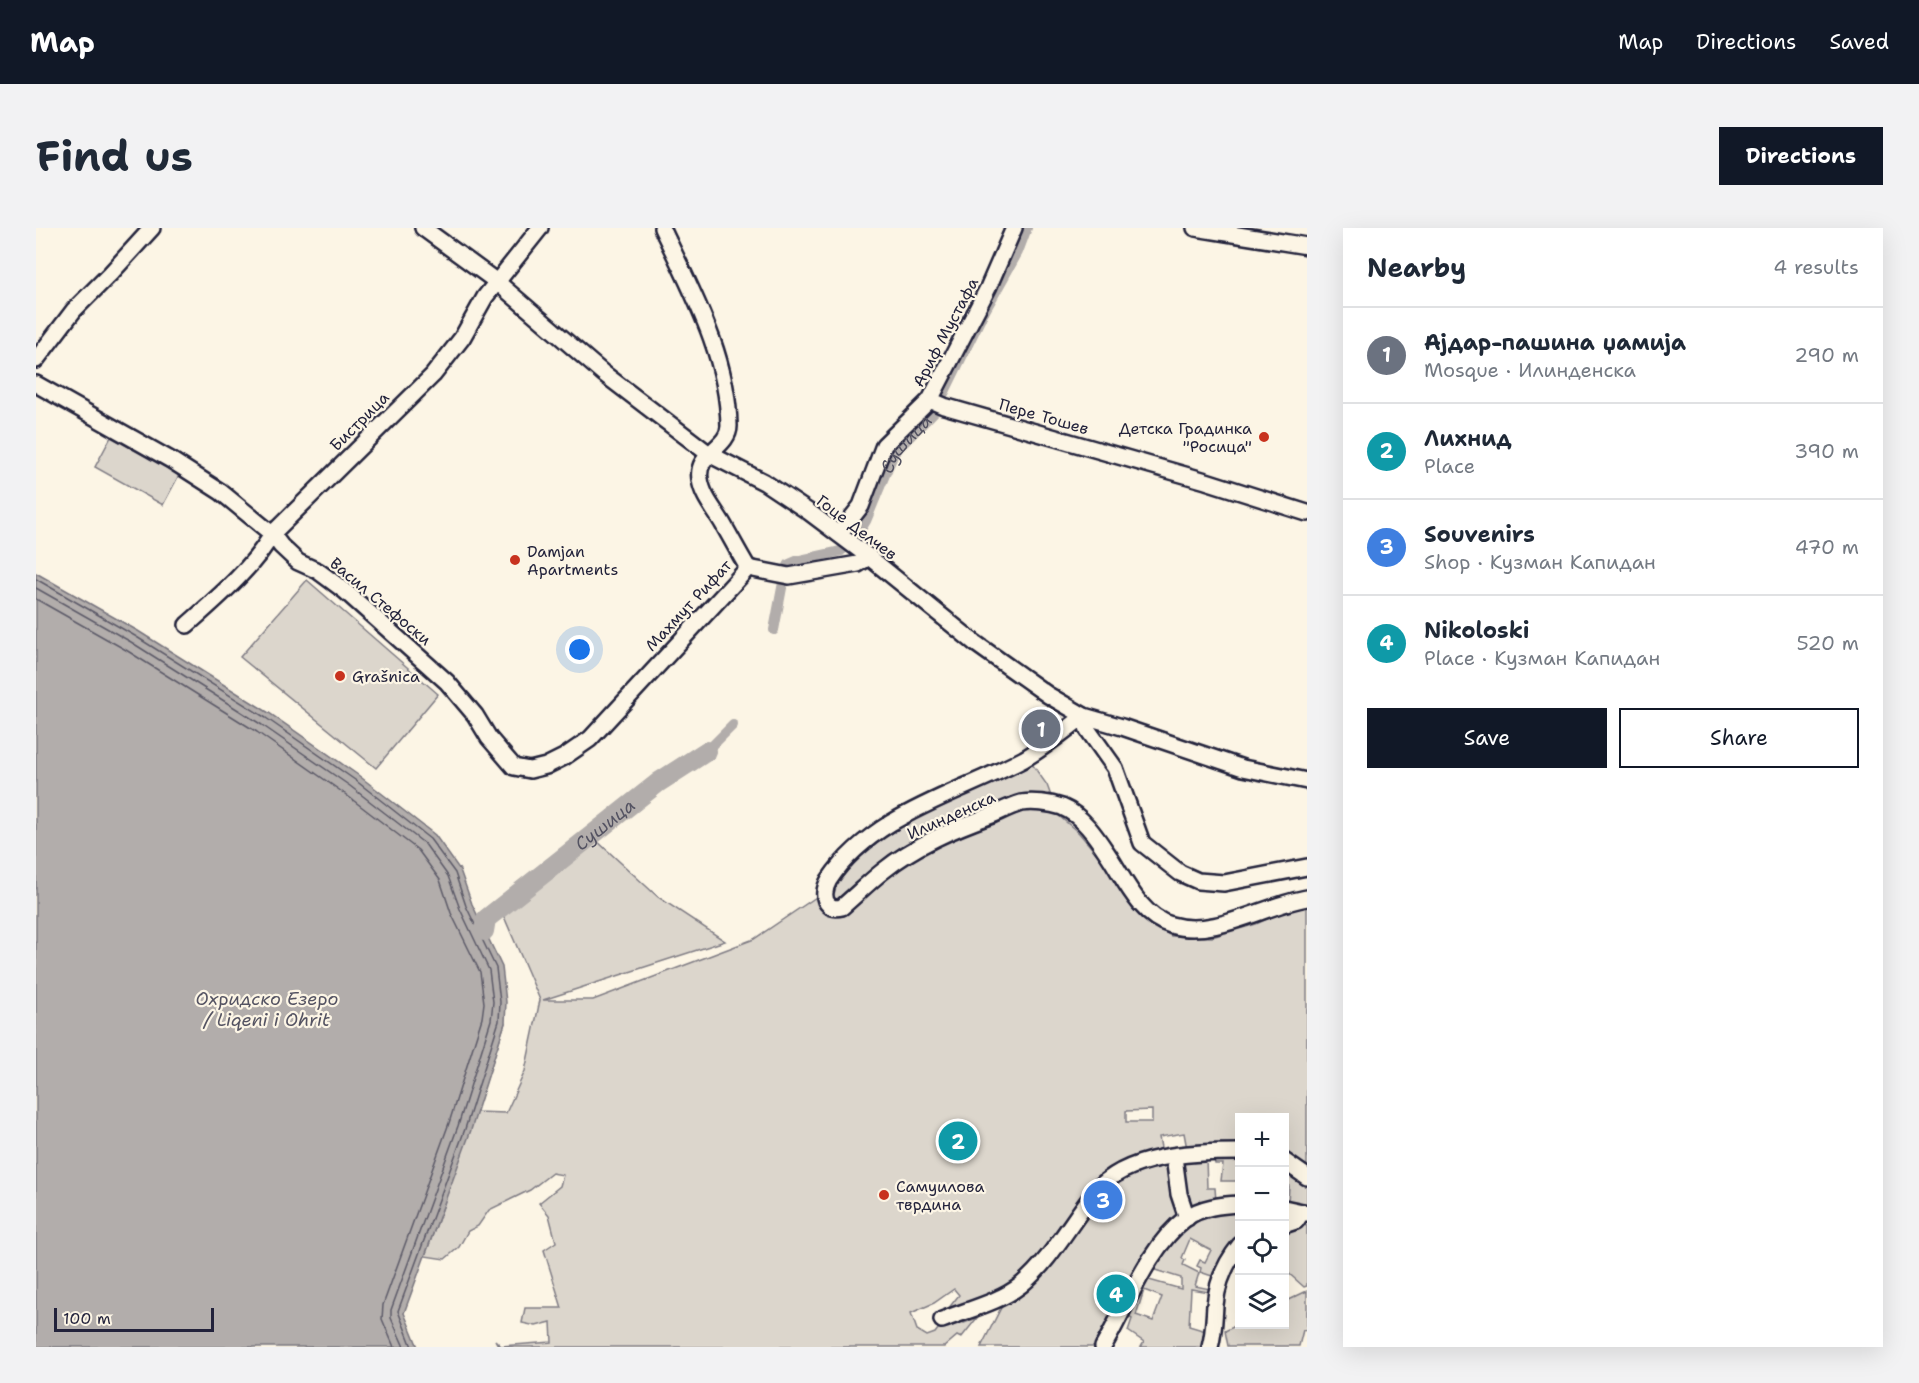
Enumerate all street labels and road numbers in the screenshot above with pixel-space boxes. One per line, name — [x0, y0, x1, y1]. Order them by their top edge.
street label: Ариф Мустафа — [908, 274, 983, 391]
street label: Бистрица — [325, 387, 394, 455]
street label: Пере Тошев — [997, 394, 1091, 439]
street label: Гоце Делчев — [812, 490, 901, 565]
street label: Васил Стефоски — [326, 553, 436, 650]
street label: Махмут Рифат — [640, 554, 737, 656]
street label: Илинденска — [904, 787, 999, 844]

